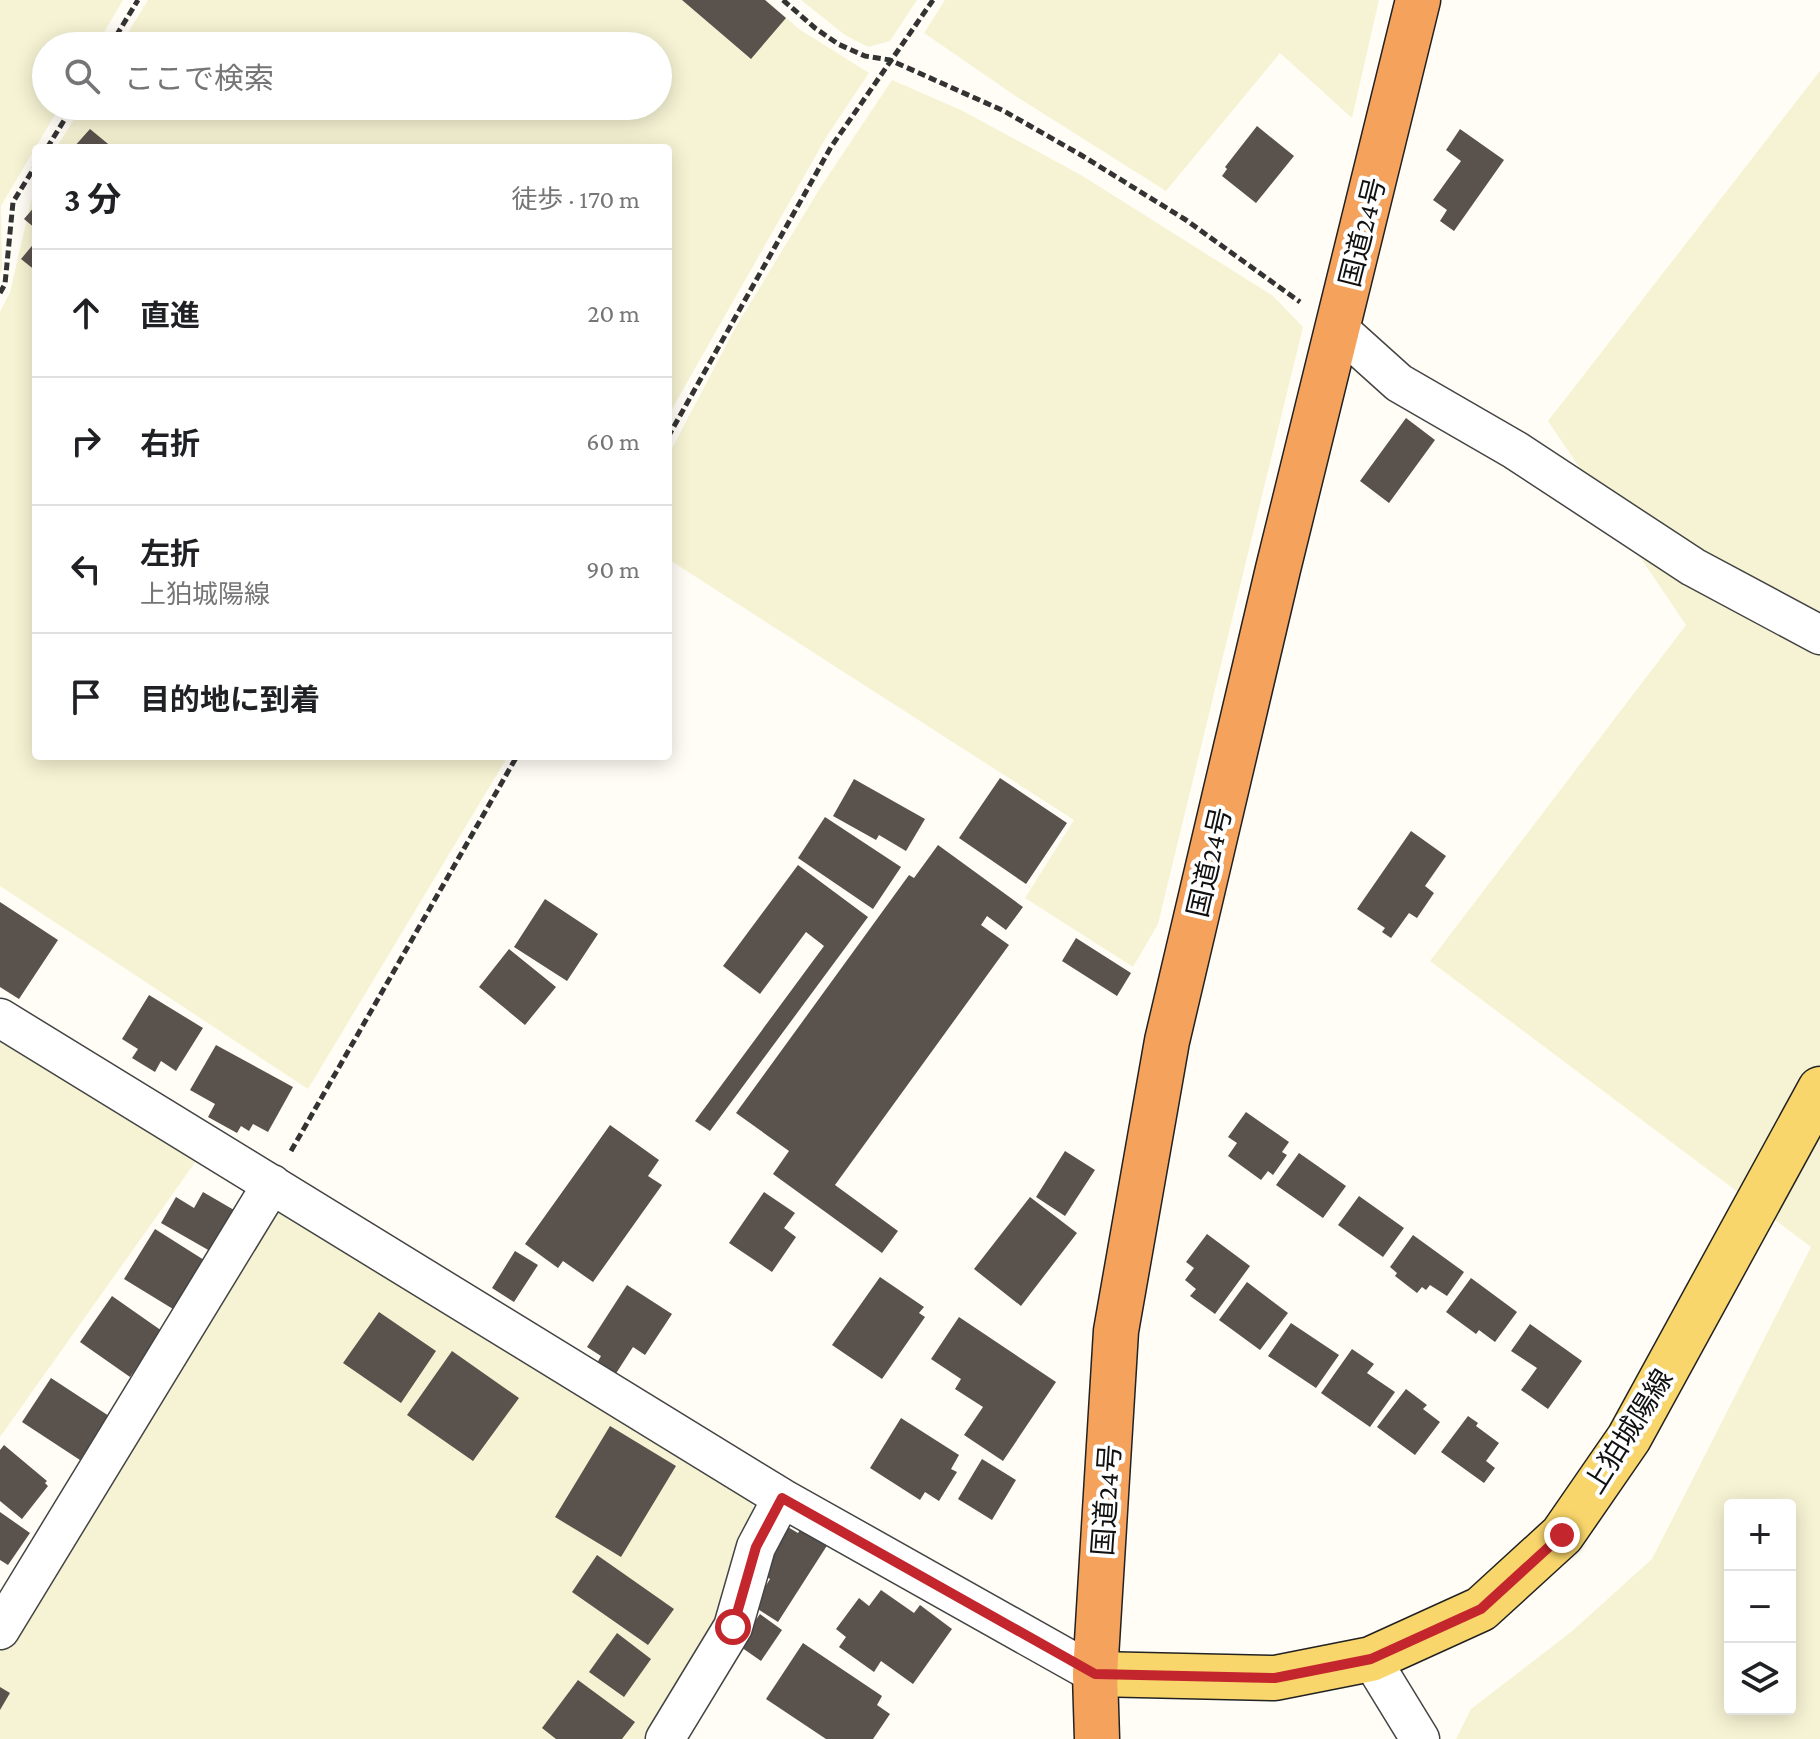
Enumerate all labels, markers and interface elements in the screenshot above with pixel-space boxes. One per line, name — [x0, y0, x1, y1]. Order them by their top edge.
search box — [32, 32, 672, 120]
icon: search — [60, 54, 104, 98]
text: ここで検索 — [124, 62, 274, 95]
street label: 国道24号 — [1334, 174, 1391, 290]
text: 3 分 — [64, 181, 121, 218]
text: 徒歩 · 170 m — [511, 185, 640, 214]
icon: ahead — [64, 291, 108, 335]
text: 直進 — [140, 299, 200, 332]
text: 20 m — [587, 299, 640, 328]
icon: right — [64, 419, 108, 463]
text: 右折 — [140, 427, 200, 460]
text: 60 m — [586, 427, 640, 456]
text: 左折 — [140, 537, 200, 570]
icon: left — [64, 547, 108, 591]
text: 90 m — [586, 555, 640, 584]
text: 上狛城陽線 — [140, 580, 270, 609]
icon: arrive — [64, 675, 108, 719]
text: 目的地に到着 — [140, 683, 320, 716]
street label: 国道24号 — [1182, 804, 1237, 920]
street label: 上狛城陽線 — [1578, 1364, 1679, 1499]
street label: 国道24号 — [1087, 1443, 1126, 1557]
map controls — [1724, 1499, 1796, 1715]
button: + — [1724, 1499, 1796, 1571]
route end — [1544, 1517, 1580, 1553]
button: − — [1724, 1571, 1796, 1643]
route start — [715, 1609, 751, 1645]
button: layers — [1724, 1643, 1796, 1715]

